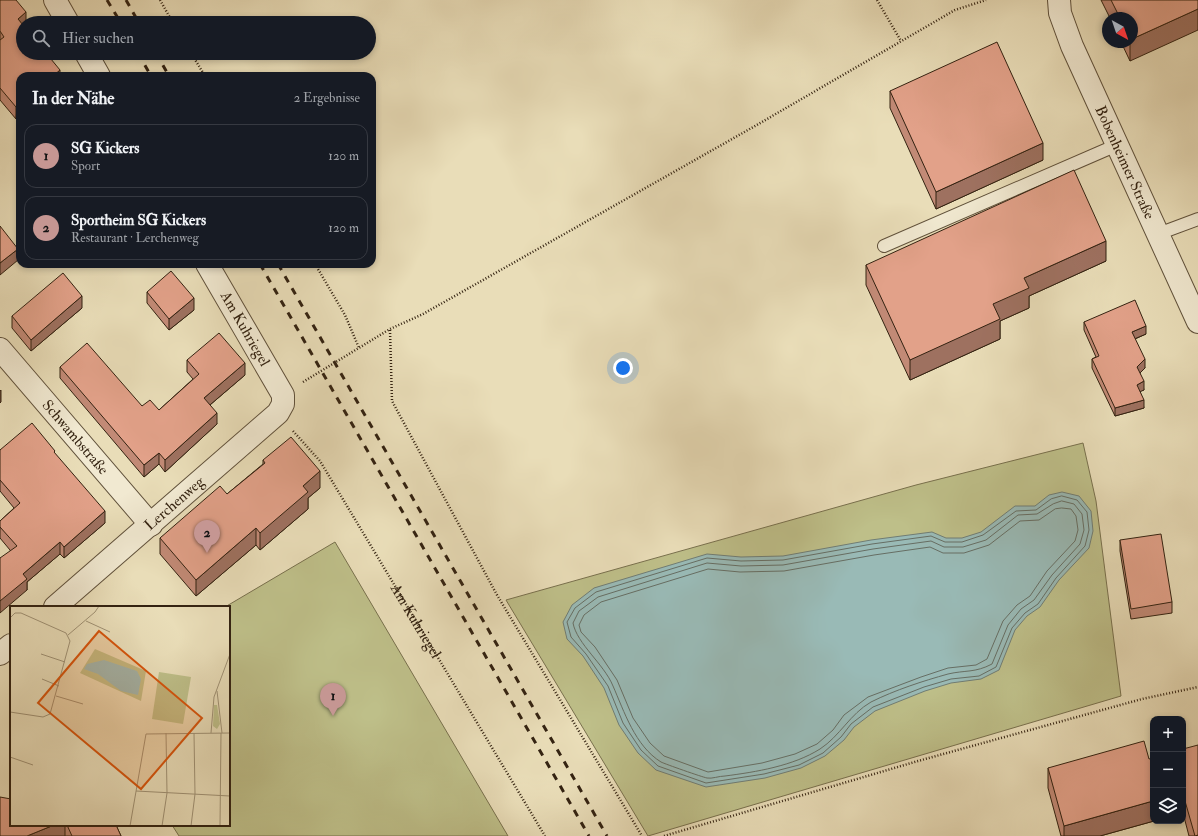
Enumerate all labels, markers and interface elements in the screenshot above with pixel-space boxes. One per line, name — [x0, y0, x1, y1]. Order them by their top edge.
north arrow — [1102, 12, 1138, 48]
search box — [16, 16, 376, 60]
icon: search — [30, 27, 52, 49]
text: Hier suchen — [62, 29, 134, 48]
text: In der Nähe — [32, 88, 114, 109]
text: 2 Ergebnisse — [294, 90, 360, 106]
street label: Bobenheimer Straße — [1091, 103, 1159, 222]
text: SG Kickers — [71, 139, 140, 158]
text: 1 — [44, 148, 48, 164]
text: 120 m — [328, 148, 359, 164]
text: Sport — [71, 158, 100, 174]
text: Sportheim SG Kickers — [71, 211, 206, 230]
text: 2 — [43, 220, 49, 236]
text: 120 m — [328, 220, 359, 236]
text: Restaurant · Lerchenweg — [71, 230, 199, 246]
street label: Am Kuhriegel — [215, 287, 274, 370]
your location — [613, 358, 633, 378]
street label: Schwambstraße — [38, 396, 113, 478]
street label: Lerchenweg — [140, 472, 209, 535]
pin: 2 — [194, 520, 220, 553]
street label: Am Kuhriegel — [386, 579, 446, 662]
inset map — [10, 606, 230, 826]
pin: 1 — [320, 683, 346, 716]
map controls — [1150, 716, 1186, 824]
button: + — [1150, 716, 1186, 752]
button: − — [1150, 752, 1186, 788]
button: layers — [1150, 788, 1186, 824]

